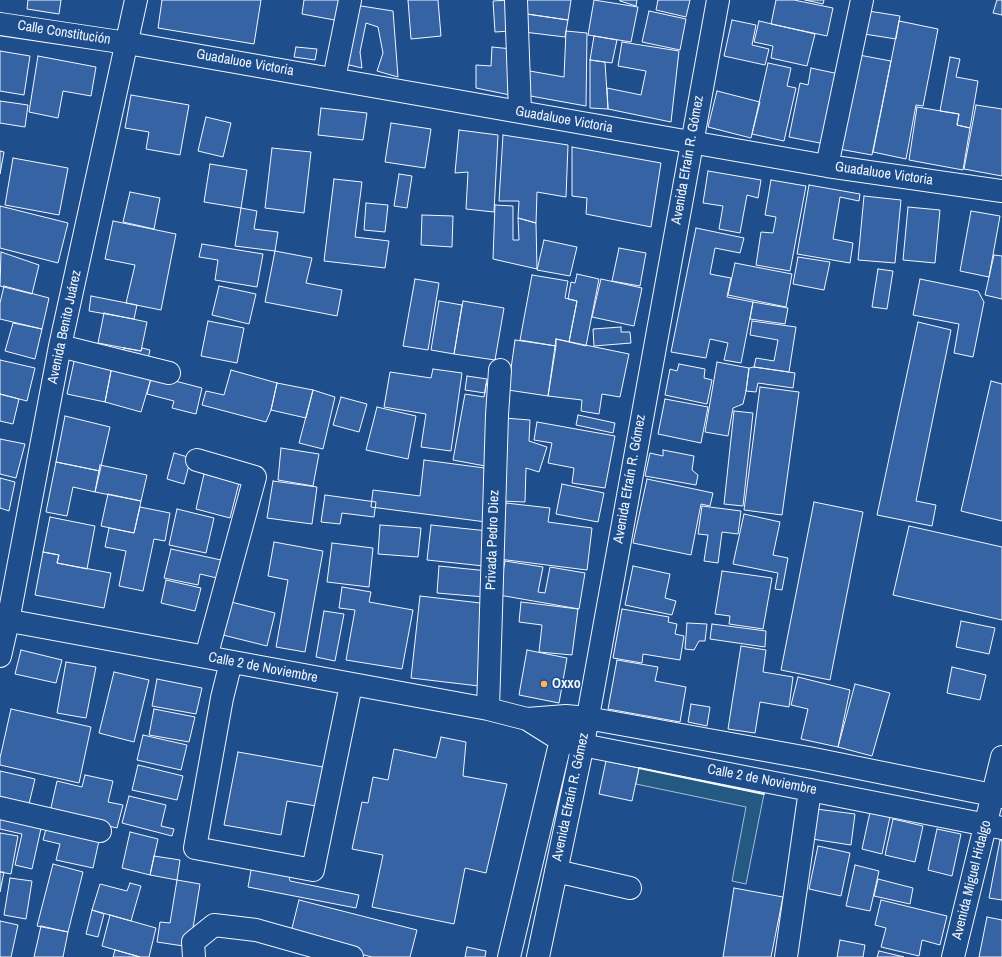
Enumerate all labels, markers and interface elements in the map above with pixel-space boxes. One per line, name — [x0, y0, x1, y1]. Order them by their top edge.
street label: Calle Constitución — [16, 17, 112, 49]
street label: Guadaluoe Victoria — [195, 46, 295, 80]
street label: Avenida Efraín R. Gómez — [668, 94, 708, 226]
street label: Guadaluoe Victoria — [514, 103, 614, 137]
street label: Guadaluoe Victoria — [834, 159, 934, 189]
street label: Avenida Benito Juárez — [45, 269, 85, 385]
street label: Avenida Efraín R. Gómez — [610, 413, 650, 545]
street label: Privada Pedro Diez — [483, 490, 503, 590]
street label: Calle 2 de Noviembre — [207, 649, 319, 687]
place label: Oxxo — [552, 676, 581, 692]
marker: Oxxo — [539, 679, 549, 689]
street label: Avenida Efraín R. Gómez — [549, 731, 593, 863]
street label: Calle 2 de Noviembre — [706, 761, 818, 799]
street label: Avenida Miguel Hidalgo — [949, 819, 995, 941]

